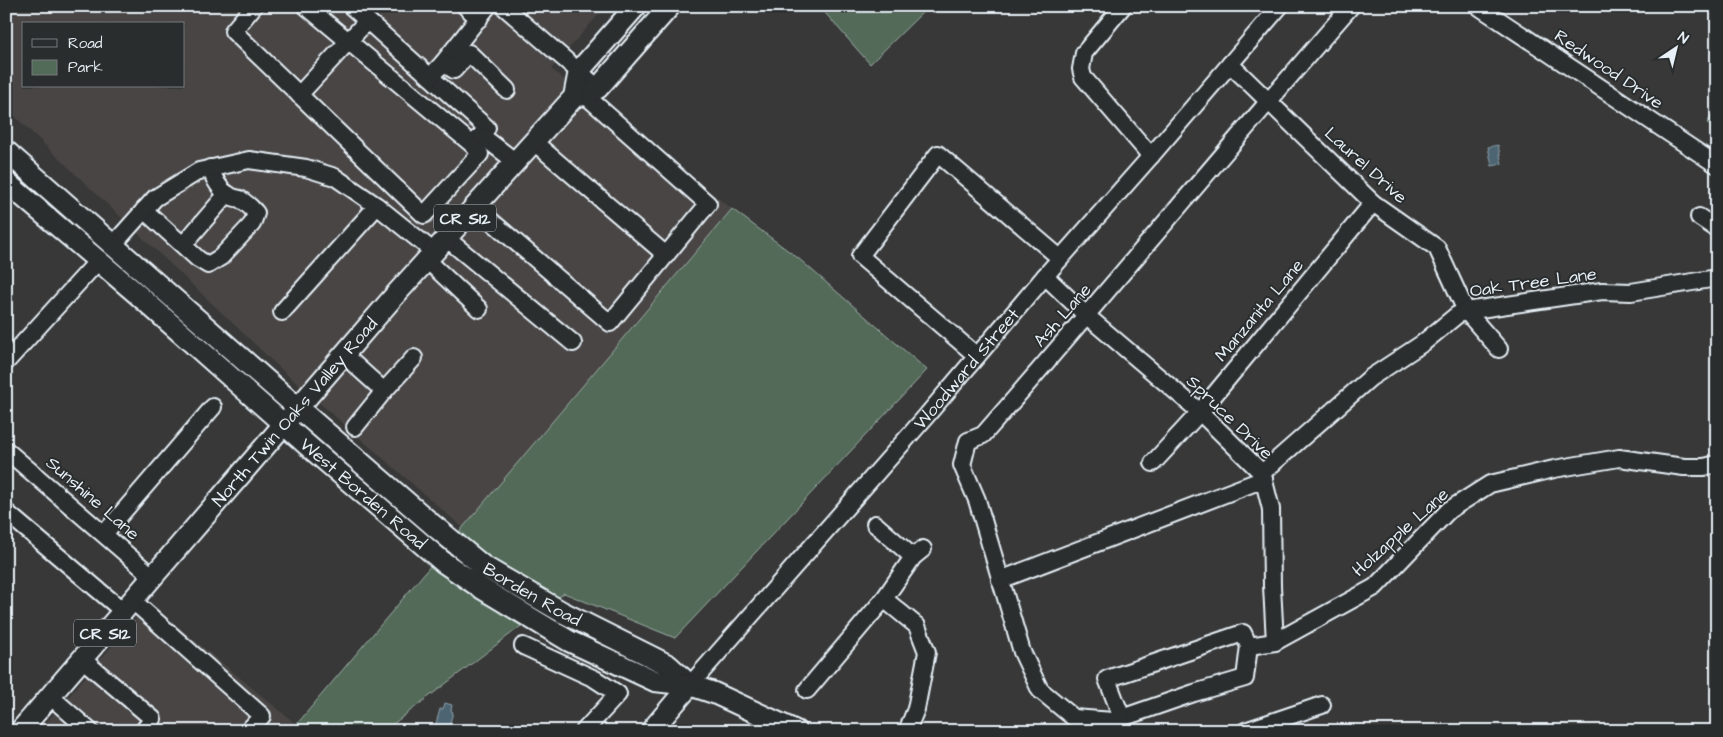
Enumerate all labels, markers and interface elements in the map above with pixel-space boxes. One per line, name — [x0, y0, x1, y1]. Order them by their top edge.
legend — [22, 22, 185, 88]
north arrow — [1650, 22, 1700, 72]
street label: Redwood Drive — [1549, 24, 1668, 115]
text: N — [1674, 27, 1692, 49]
text: Road — [68, 33, 103, 54]
text: Park — [68, 57, 103, 78]
street label: Laurel Drive — [1319, 121, 1413, 210]
road number: CR S12 — [434, 204, 496, 232]
street label: Manzanita Lane — [1209, 254, 1310, 367]
street label: Oak Tree Lane — [1468, 261, 1598, 304]
street label: Ash Lane — [1028, 278, 1097, 353]
street label: Woodward Street — [908, 302, 1026, 435]
street label: North Twin Oaks Valley Road — [206, 312, 384, 512]
street label: Spruce Drive — [1181, 369, 1279, 466]
street label: West Borden Road — [294, 432, 432, 555]
street label: Sunshine Lane — [40, 451, 145, 546]
street label: Holzapple Lane — [1347, 482, 1454, 583]
street label: Borden Road — [478, 557, 585, 633]
road number: CR S12 — [74, 620, 136, 646]

